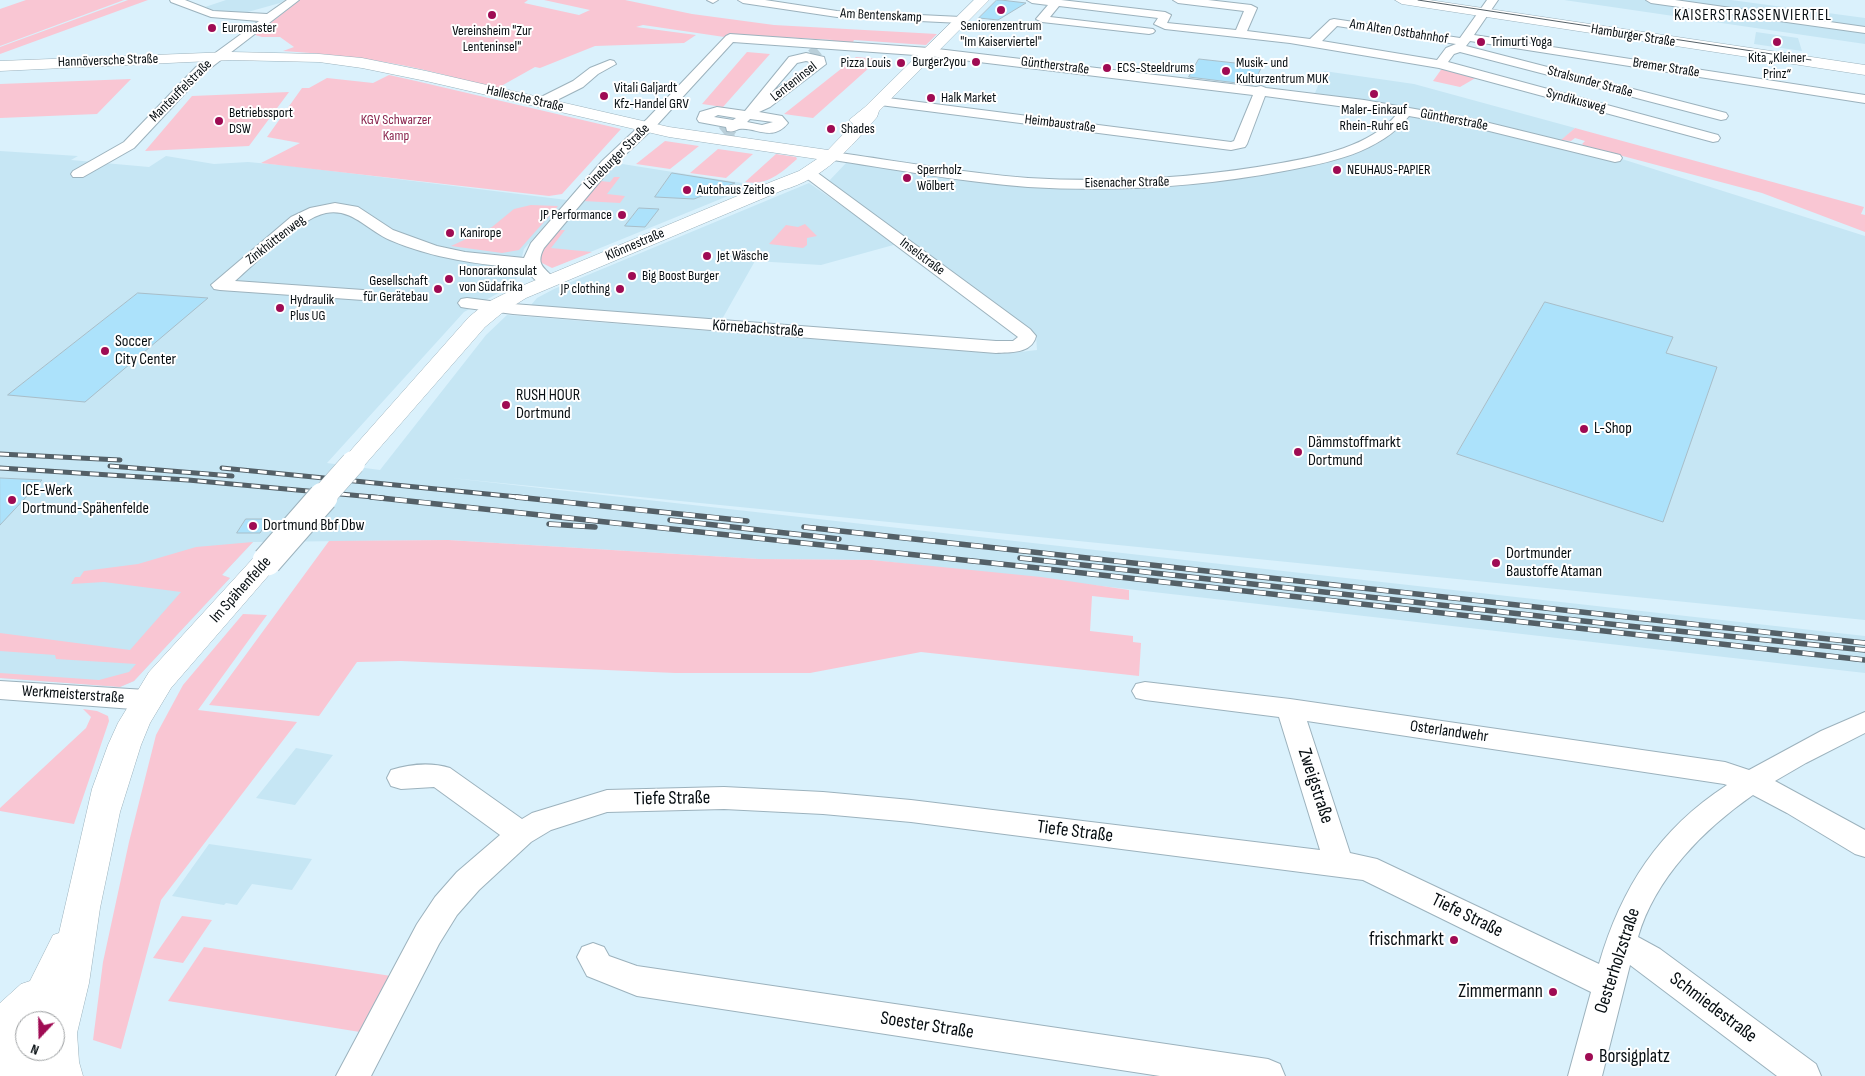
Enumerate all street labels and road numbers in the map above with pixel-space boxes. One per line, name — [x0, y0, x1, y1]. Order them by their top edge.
street label: Am Bentenskamp — [840, 5, 922, 27]
street label: Am Alten Ostbahnhof — [1349, 16, 1449, 48]
street label: Hamburger Straße — [1590, 21, 1676, 51]
street label: Hannöversche Straße — [58, 51, 158, 71]
street label: Güntherstraße — [1020, 53, 1090, 79]
street label: Bremer Straße — [1631, 54, 1701, 82]
street label: Manteuffelstraße — [146, 56, 216, 126]
street label: Lenteninsel — [767, 59, 821, 105]
street label: Stralsunder Straße — [1546, 63, 1634, 101]
street label: Hallesche Straße — [485, 82, 565, 116]
street label: Syndikusweg — [1544, 85, 1608, 117]
street label: Güntherstraße — [1419, 105, 1489, 135]
street label: Heimbaustraße — [1024, 111, 1096, 137]
street label: Lüneburger Straße — [581, 121, 653, 193]
street label: Eisenacher Straße — [1084, 174, 1170, 192]
street label: Zinkhüttenweg — [243, 212, 309, 268]
street label: Klönnestraße — [603, 225, 667, 265]
street label: Inselstraße — [896, 235, 948, 279]
street label: Körnebachstraße — [712, 316, 804, 342]
street label: Im Spähenfelde — [206, 553, 276, 627]
street label: Werkmeisterstraße — [21, 682, 125, 708]
street label: Osterlandwehr — [1409, 717, 1489, 747]
street label: Zweigstraße — [1292, 746, 1338, 826]
street label: Tiefe Straße — [633, 787, 711, 811]
street label: Tiefe Straße — [1036, 816, 1114, 848]
street label: Tiefe Straße — [1428, 889, 1506, 943]
street label: Oesterholzstraße — [1590, 905, 1646, 1017]
street label: Schmiedestraße — [1665, 968, 1761, 1048]
street label: Soester Straße — [879, 1007, 975, 1045]

